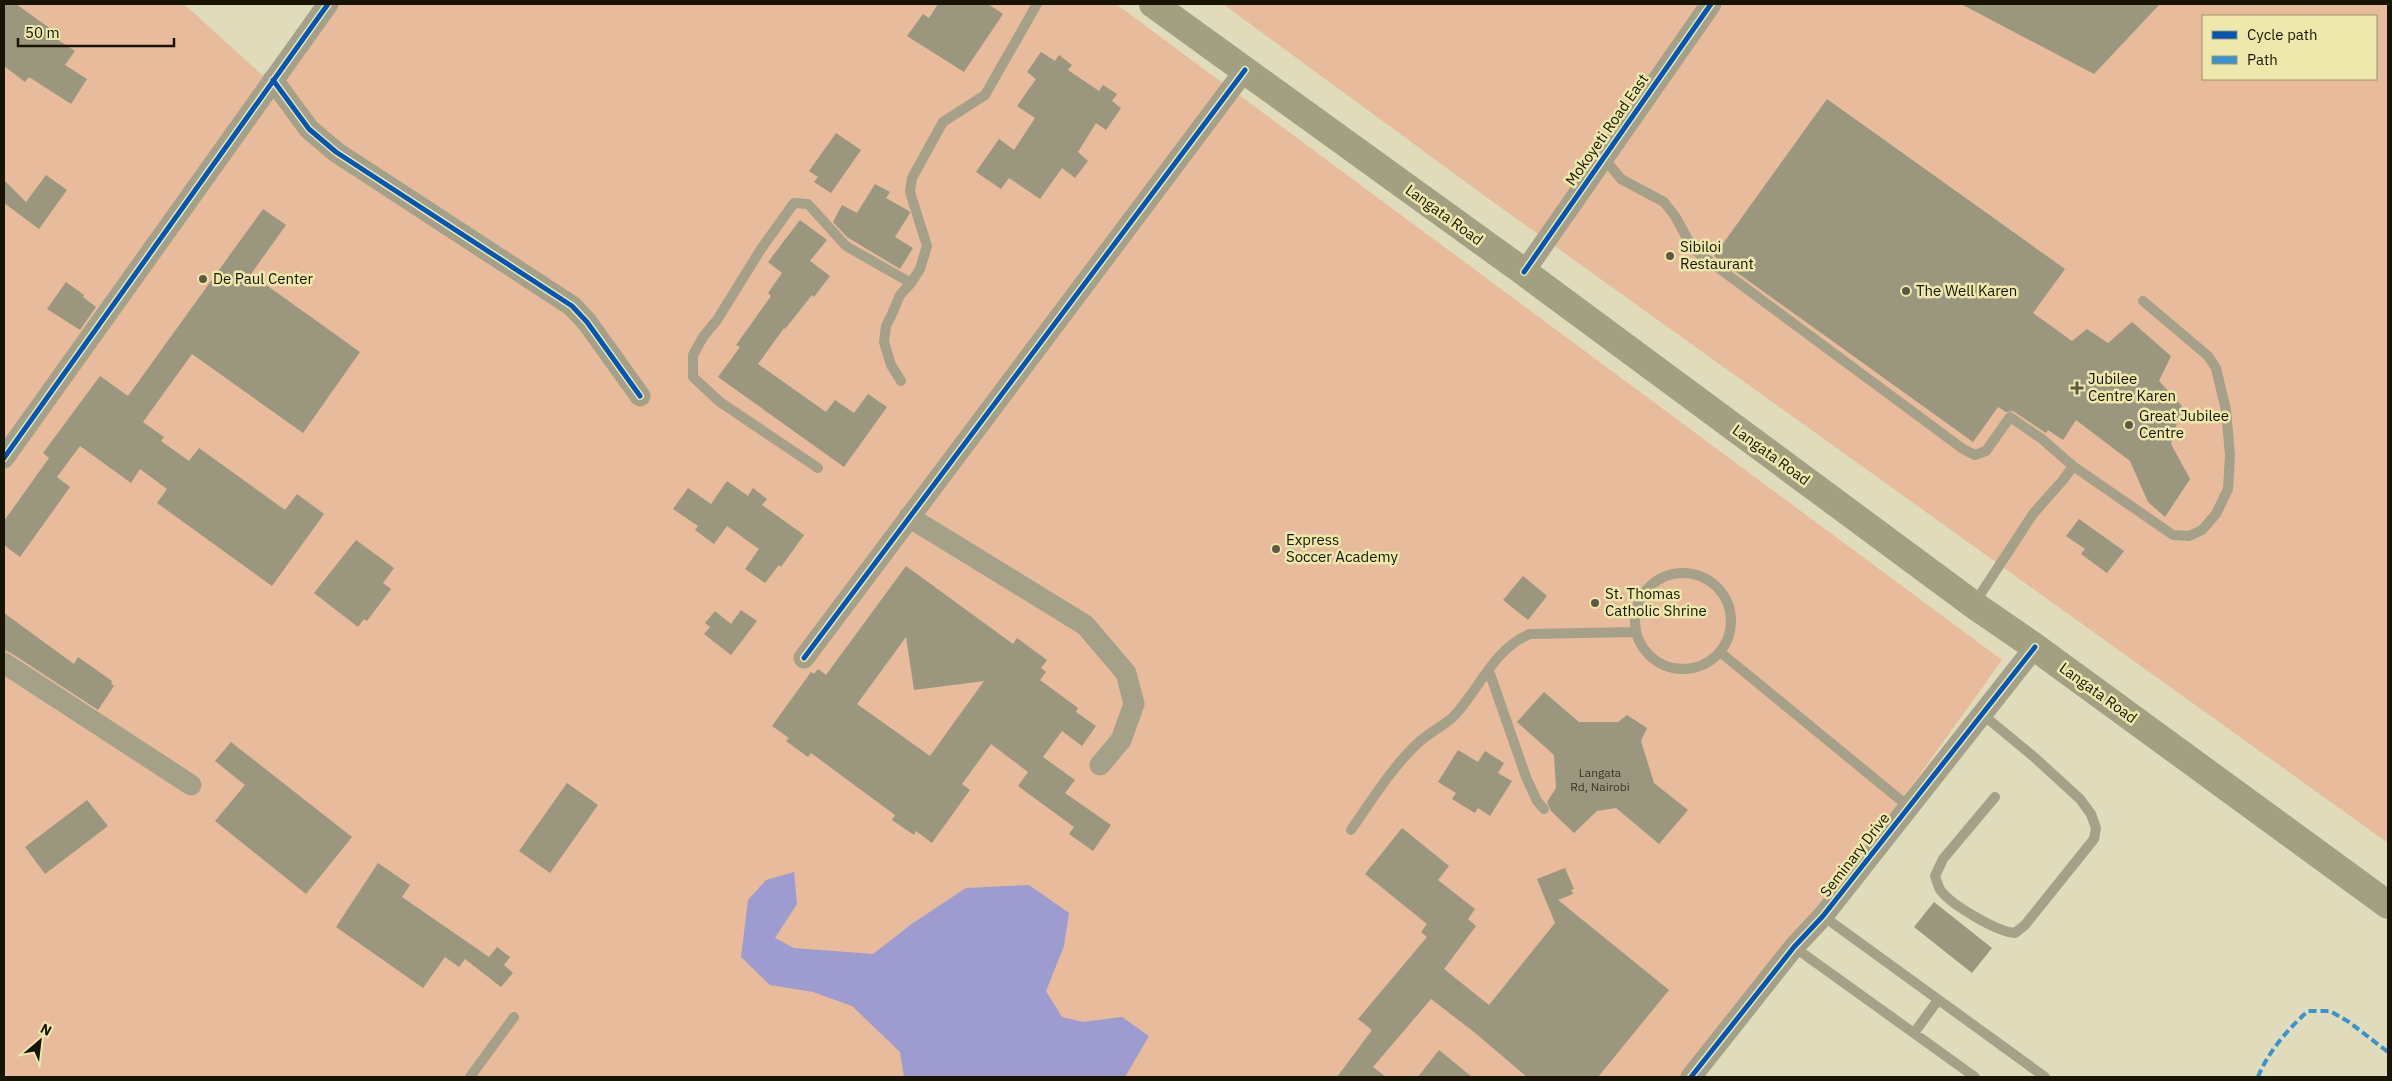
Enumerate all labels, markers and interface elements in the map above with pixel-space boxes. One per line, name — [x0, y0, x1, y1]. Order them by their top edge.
scale bar — [18, 15, 174, 47]
legend — [2202, 15, 2377, 80]
text: 50 m — [25, 23, 60, 42]
text: Cycle path — [2247, 25, 2318, 44]
text: Path — [2247, 50, 2278, 69]
street label: Mokoyeti Road East — [1561, 70, 1652, 189]
street label: Langata Road — [1402, 180, 1487, 249]
place label: Sibiloi Restaurant — [1680, 237, 1754, 273]
marker: Sibiloi Restaurant — [1664, 250, 1676, 262]
place label: De Paul Center — [213, 269, 313, 288]
marker: De Paul Center — [197, 273, 209, 285]
place label: The Well Karen — [1916, 281, 2017, 300]
marker: The Well Karen — [1900, 285, 1912, 297]
place label: Jubilee Centre Karen — [2088, 369, 2176, 405]
marker: Jubilee Centre Karen — [2070, 381, 2084, 395]
place label: Great Jubilee Centre — [2139, 406, 2229, 442]
marker: Great Jubilee Centre — [2123, 419, 2135, 431]
street label: Langata Road — [1729, 420, 1814, 489]
place label: Express Soccer Academy — [1286, 530, 1398, 566]
marker: Express Soccer Academy — [1270, 543, 1282, 555]
place label: St. Thomas Catholic Shrine — [1605, 584, 1707, 620]
marker: St. Thomas Catholic Shrine — [1589, 597, 1601, 609]
street label: Langata Road — [2056, 658, 2141, 727]
house number: Langata Rd, Nairobi — [1570, 765, 1630, 794]
street label: Seminary Drive — [1816, 809, 1893, 901]
north arrow — [15, 1016, 65, 1066]
text: N — [37, 1019, 55, 1040]

